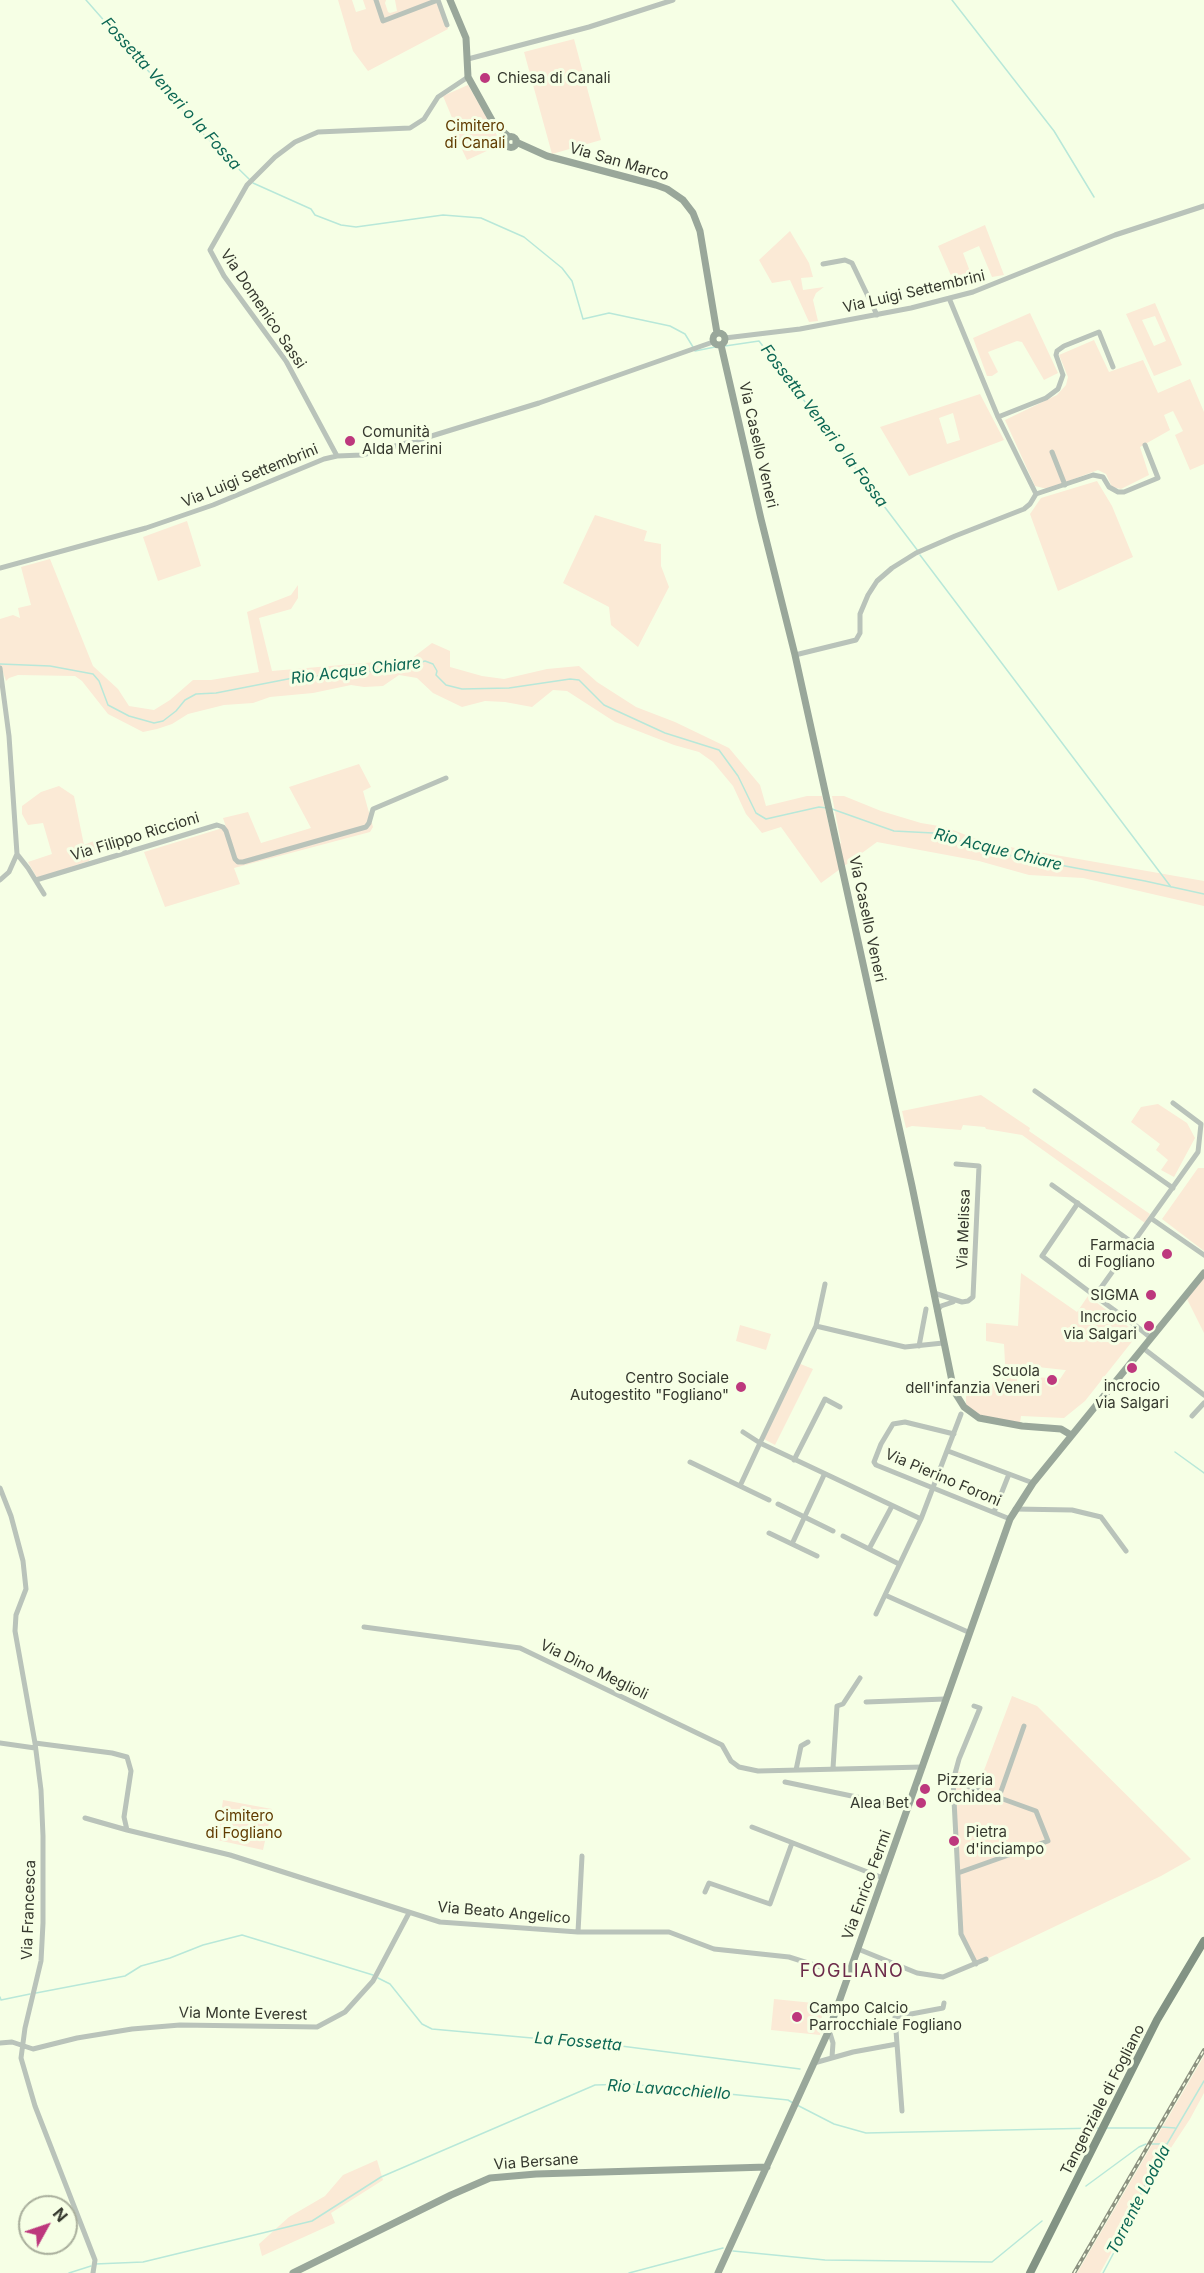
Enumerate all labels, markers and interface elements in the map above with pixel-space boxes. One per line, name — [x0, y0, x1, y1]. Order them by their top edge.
water label: Fossetta Veneri o la Fossa — [97, 14, 245, 174]
place label: Chiesa di Canali — [497, 69, 611, 87]
marker: Chiesa di Canali — [478, 71, 492, 85]
park label: Cimitero di Canali — [445, 117, 505, 152]
street label: Via San Marco — [567, 139, 671, 185]
street label: Via Domenico Sassi — [216, 246, 310, 372]
street label: Via Luigi Settembrini — [841, 267, 987, 317]
water label: Fossetta Veneri o la Fossa — [756, 341, 892, 511]
street label: Via Casello Veneri — [735, 380, 781, 510]
place label: Comunità Alda Merini — [362, 423, 442, 458]
marker: Comunità Alda Merini — [343, 434, 357, 448]
street label: Via Luigi Settembrini — [179, 440, 321, 512]
water label: Rio Acque Chiare — [290, 653, 422, 689]
street label: Via Filippo Riccioni — [69, 809, 201, 865]
water label: Rio Acque Chiare — [932, 825, 1064, 875]
street label: Via Casello Veneri — [845, 854, 889, 984]
street label: Via Melissa — [954, 1188, 974, 1270]
place label: Farmacia di Fogliano — [1078, 1236, 1155, 1271]
marker: Farmacia di Fogliano — [1160, 1247, 1174, 1261]
place label: SIGMA — [1090, 1286, 1139, 1304]
marker: SIGMA — [1144, 1288, 1158, 1302]
place label: Incrocio via Salgari — [1063, 1308, 1137, 1343]
marker: Incrocio via Salgari — [1142, 1319, 1156, 1333]
marker: incrocio via Salgari — [1125, 1361, 1139, 1375]
place label: Scuola dell'infanzia Veneri — [905, 1362, 1040, 1397]
place label: Centro Sociale Autogestito "Fogliano" — [570, 1369, 729, 1404]
marker: Scuola dell'infanzia Veneri — [1045, 1373, 1059, 1387]
place label: incrocio via Salgari — [1095, 1377, 1169, 1412]
marker: Centro Sociale Autogestito "Fogliano" — [734, 1380, 748, 1394]
street label: Via Pierino Foroni — [882, 1445, 1004, 1511]
street label: Via Dino Meglioli — [537, 1636, 651, 1704]
place label: Pizzeria Orchidea — [937, 1771, 1001, 1806]
marker: Pizzeria Orchidea — [918, 1782, 932, 1796]
place label: Alea Bet — [850, 1794, 909, 1812]
marker: Alea Bet — [914, 1796, 928, 1810]
park label: Cimitero di Fogliano — [205, 1807, 283, 1842]
place label: Pietra d'inciampo — [966, 1823, 1044, 1858]
street label: Via Enrico Fermi — [839, 1828, 895, 1942]
marker: Pietra d'inciampo — [947, 1834, 961, 1848]
street label: Via Francesca — [18, 1860, 40, 1960]
street label: Via Beato Angelico — [437, 1898, 571, 1928]
district label: FOGLIANO — [800, 1961, 904, 1983]
place label: Campo Calcio Parrocchiale Fogliano — [809, 1999, 962, 2034]
street label: Via Monte Everest — [179, 2004, 307, 2024]
marker: Campo Calcio Parrocchiale Fogliano — [790, 2010, 804, 2024]
street label: Tangenziale di Fogliano — [1057, 2022, 1149, 2178]
water label: La Fossetta — [534, 2029, 622, 2055]
water label: Rio Lavacchiello — [607, 2076, 731, 2104]
water label: Torrente Lodola — [1103, 2142, 1175, 2258]
street label: Via Bersane — [493, 2150, 579, 2174]
north arrow — [18, 2195, 78, 2255]
text: N — [49, 2204, 72, 2226]

